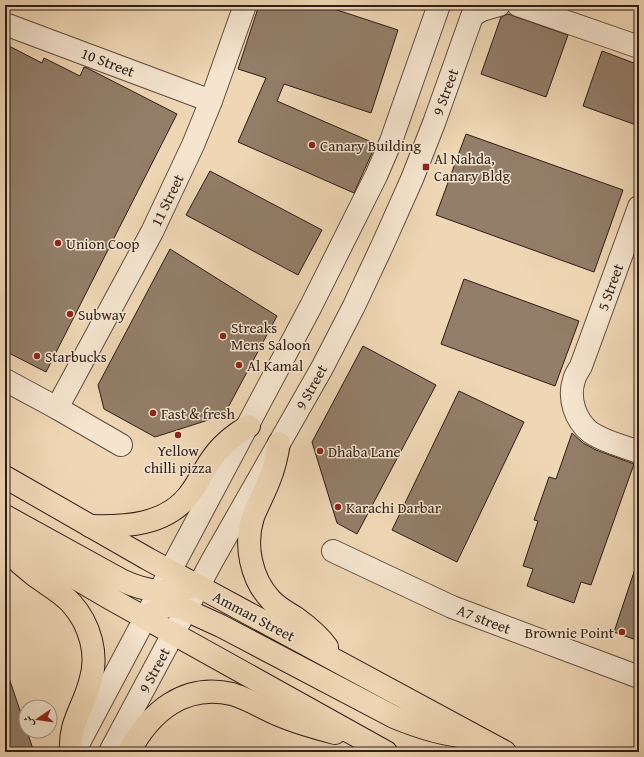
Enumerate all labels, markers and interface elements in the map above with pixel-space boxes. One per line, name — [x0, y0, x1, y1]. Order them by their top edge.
street label: 10 Street — [78, 42, 138, 82]
street label: 9 Street — [427, 65, 463, 118]
place label: Canary Building — [320, 135, 421, 156]
marker: Canary Building — [307, 140, 317, 150]
place label: Al Nahda, Canary Bldg — [434, 148, 510, 186]
marker: Al Nahda, Canary Bldg — [421, 162, 431, 172]
street label: 11 Street — [145, 170, 189, 230]
place label: Union Coop — [66, 233, 139, 254]
marker: Union Coop — [53, 238, 63, 248]
street label: 5 Street — [592, 260, 628, 313]
place label: Subway — [78, 304, 127, 325]
marker: Subway — [65, 309, 75, 319]
place label: Streaks Mens Saloon — [231, 317, 311, 355]
marker: Streaks Mens Saloon — [218, 331, 228, 341]
place label: Starbucks — [45, 346, 107, 367]
marker: Starbucks — [32, 351, 42, 361]
place label: Al Kamal — [247, 355, 303, 376]
marker: Al Kamal — [234, 360, 244, 370]
street label: 9 Street — [290, 360, 332, 413]
place label: Fast & fresh — [161, 403, 236, 424]
marker: Fast & fresh — [148, 408, 158, 418]
marker: Yellow chilli pizza — [173, 430, 183, 440]
place label: Yellow chilli pizza — [144, 440, 212, 478]
place label: Dhaba Lane — [328, 441, 401, 462]
marker: Dhaba Lane — [315, 446, 325, 456]
place label: Karachi Darbar — [346, 497, 441, 518]
marker: Karachi Darbar — [333, 502, 343, 512]
street label: Amman Street — [209, 586, 299, 647]
street label: A7 street — [454, 599, 515, 639]
place label: Brownie Point — [525, 622, 615, 643]
marker: Brownie Point — [617, 627, 627, 637]
street label: 9 Street — [133, 643, 175, 696]
north arrow — [18, 699, 58, 739]
text: ش — [19, 714, 37, 728]

